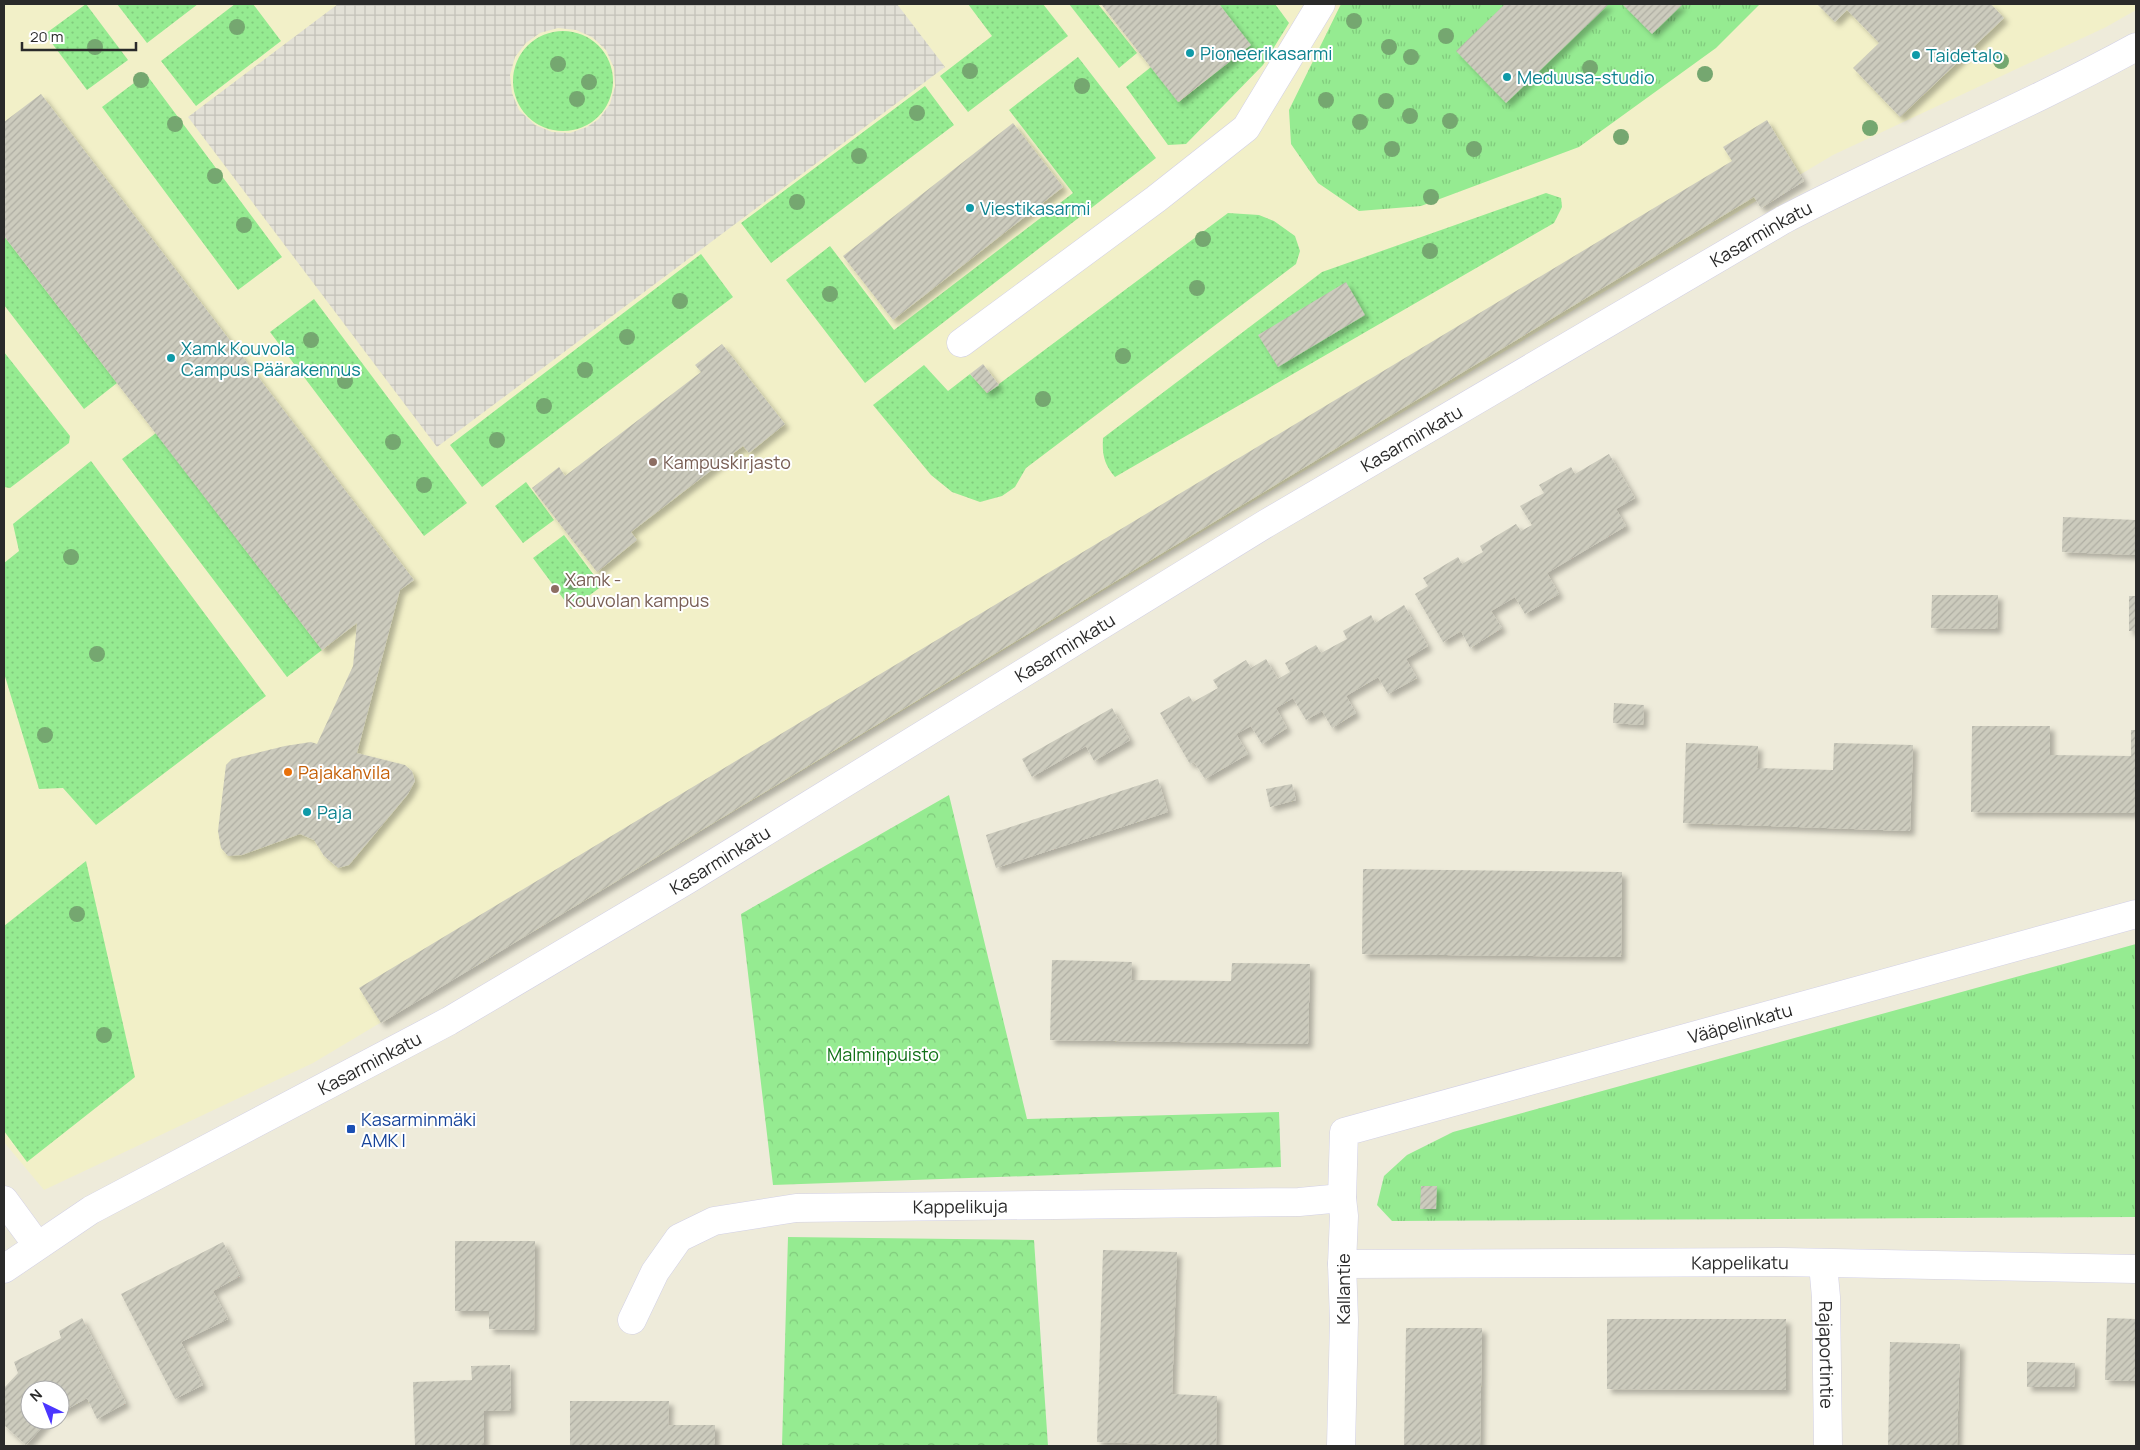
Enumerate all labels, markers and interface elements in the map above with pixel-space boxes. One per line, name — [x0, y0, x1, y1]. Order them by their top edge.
scale bar — [22, 20, 136, 52]
text: 20 m — [30, 26, 63, 47]
place label: Pioneerikasarmi — [1200, 41, 1332, 65]
place label: Taidetalo — [1926, 43, 2003, 67]
marker: Pioneerikasarmi — [1184, 47, 1196, 59]
marker: Taidetalo — [1910, 49, 1922, 61]
place label: Meduusa-studio — [1517, 65, 1655, 89]
marker: Meduusa-studio — [1501, 71, 1513, 83]
street label: Kasarminkatu — [1705, 195, 1816, 272]
place label: Viestikasarmi — [980, 196, 1090, 220]
marker: Viestikasarmi — [964, 202, 976, 214]
place label: Xamk Kouvola Campus Päärakennus — [181, 336, 361, 381]
marker: Xamk Kouvola Campus Päärakennus — [165, 352, 177, 364]
street label: Kasarminkatu — [1356, 399, 1466, 477]
place label: Kampuskirjasto — [663, 450, 791, 474]
marker: Kampuskirjasto — [647, 456, 659, 468]
place label: Xamk - Kouvolan kampus — [565, 567, 709, 612]
marker: Xamk - Kouvolan kampus — [549, 583, 561, 595]
street label: Kasarminkatu — [1010, 608, 1119, 688]
place label: Pajakahvila — [298, 760, 390, 784]
marker: Pajakahvila — [282, 766, 294, 778]
place label: Paja — [317, 800, 352, 824]
marker: Paja — [301, 806, 313, 818]
street label: Kasarminkatu — [665, 820, 774, 900]
street label: Vääpelinkatu — [1685, 997, 1795, 1049]
street label: Kasarminkatu — [314, 1026, 425, 1100]
park label: Malminpuisto — [827, 1042, 939, 1066]
place label: Kasarminmäki AMK I — [361, 1107, 476, 1152]
marker: Kasarminmäki AMK I — [345, 1123, 357, 1135]
street label: Kappelikuja — [913, 1193, 1008, 1219]
street label: Kappelikatu — [1691, 1250, 1789, 1274]
street label: Kallantie — [1331, 1253, 1355, 1325]
street label: Rajaportintie — [1814, 1301, 1839, 1409]
north arrow — [20, 1380, 70, 1430]
text: N — [26, 1385, 46, 1406]

